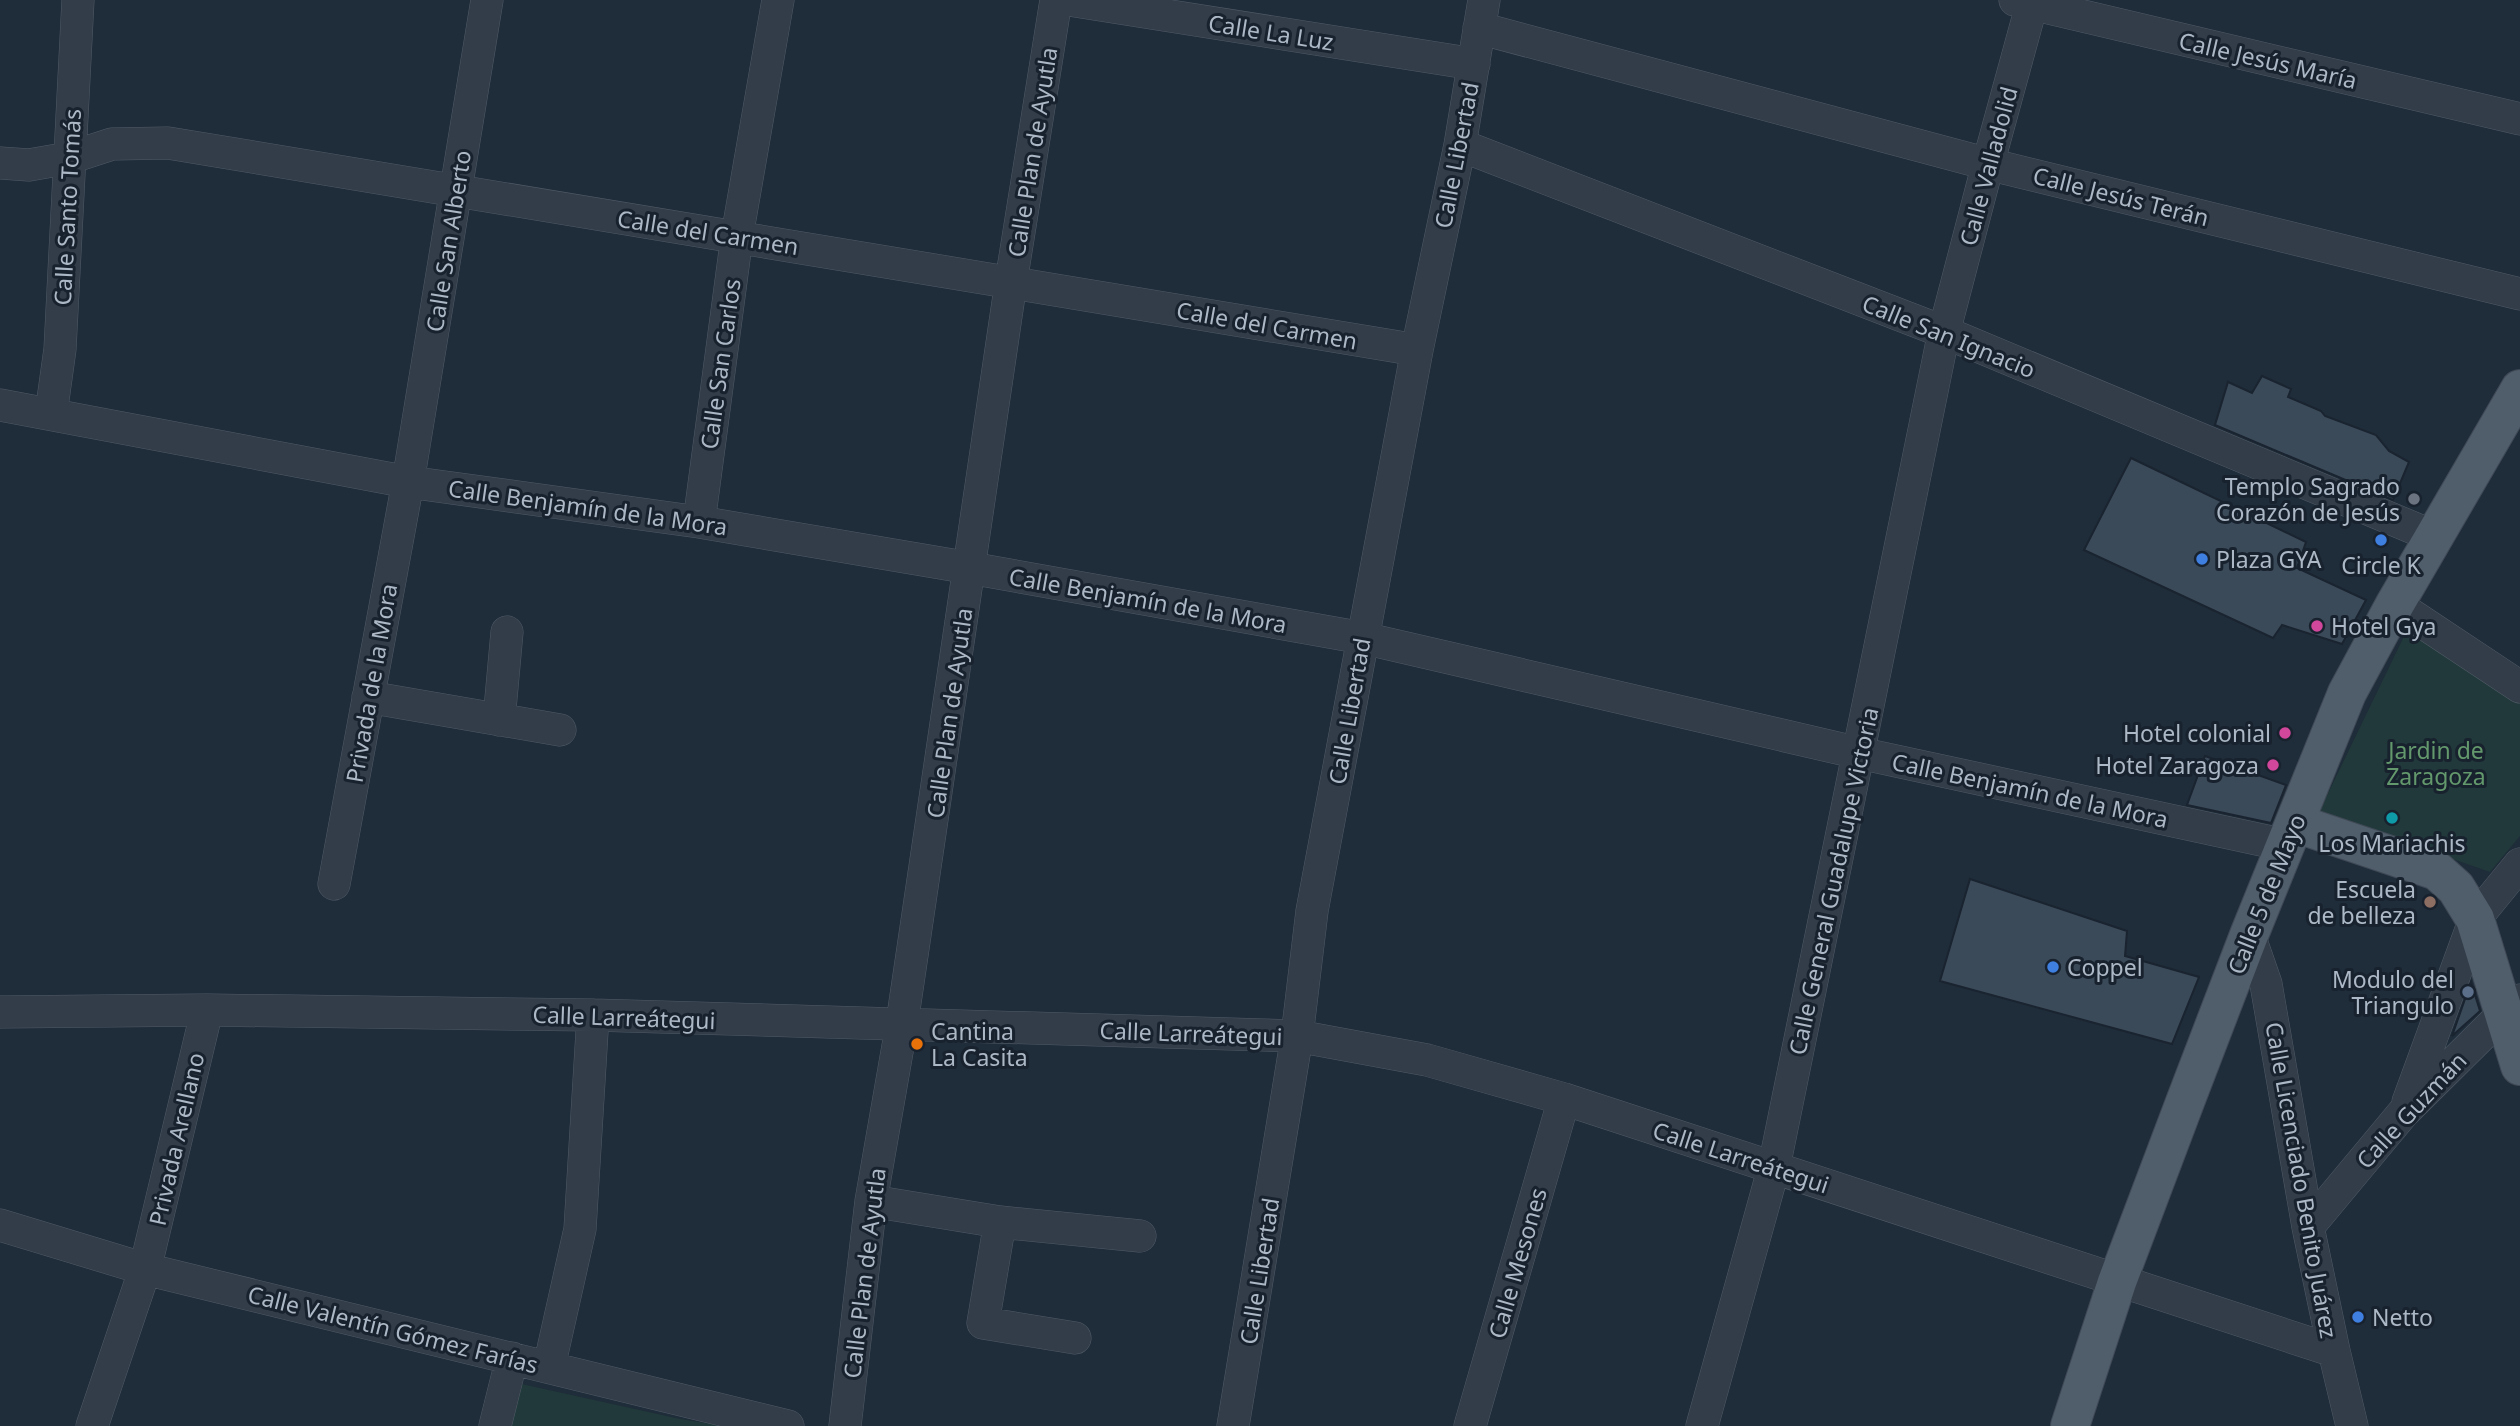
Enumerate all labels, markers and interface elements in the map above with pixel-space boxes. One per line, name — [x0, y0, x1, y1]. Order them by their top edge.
street label: Calle La Luz — [1206, 6, 1336, 58]
street label: Calle Jesús María — [2176, 24, 2360, 96]
street label: Calle Plan de Ayutla — [1000, 45, 1064, 259]
street label: Calle Libertad — [1426, 79, 1486, 231]
street label: Calle Valladolid — [1951, 83, 2025, 249]
street label: Calle Santo Tomás — [46, 108, 88, 306]
street label: Calle San Alberto — [418, 148, 478, 334]
street label: Calle Jesús Terán — [2030, 159, 2212, 233]
street label: Calle del Carmen — [615, 202, 801, 262]
street label: Calle San Carlos — [692, 277, 748, 451]
street label: Calle San Ignacio — [1858, 287, 2040, 385]
street label: Calle del Carmen — [1174, 293, 1360, 357]
place label: Templo Sagrado Corazón de Jesús — [2216, 470, 2400, 528]
street label: Calle Benjamín de la Mora — [446, 472, 730, 542]
marker: Templo Sagrado Corazón de Jesús — [2406, 491, 2422, 507]
marker: Circle K — [2373, 532, 2389, 548]
place label: Plaza GYA — [2216, 543, 2322, 575]
place label: Circle K — [2341, 549, 2422, 581]
marker: Plaza GYA — [2194, 551, 2210, 567]
street label: Calle Benjamín de la Mora — [1007, 560, 1289, 640]
street label: Privada de la Mora — [338, 581, 404, 785]
street label: Calle Plan de Ayutla — [918, 606, 980, 820]
place label: Hotel Gya — [2331, 610, 2437, 642]
marker: Hotel Gya — [2309, 618, 2325, 634]
street label: Calle Libertad — [1320, 635, 1378, 787]
street label: Calle General Guadalupe Victoria — [1780, 704, 1886, 1058]
place label: Hotel colonial — [2123, 717, 2271, 749]
marker: Hotel colonial — [2277, 725, 2293, 741]
park label: Jardin de Zaragoza — [2386, 734, 2486, 792]
street label: Calle Benjamín de la Mora — [1889, 745, 2171, 835]
place label: Hotel Zaragoza — [2095, 749, 2259, 781]
marker: Hotel Zaragoza — [2265, 757, 2281, 773]
street label: Calle 5 de Mayo — [2219, 809, 2313, 979]
marker: Los Mariachis — [2384, 810, 2400, 826]
place label: Los Mariachis — [2318, 827, 2466, 859]
place label: Escuela de belleza — [2307, 873, 2416, 931]
marker: Escuela de belleza — [2422, 894, 2438, 910]
place label: Coppel — [2067, 951, 2143, 983]
marker: Coppel — [2045, 959, 2061, 975]
place label: Modulo del Triangulo — [2332, 963, 2454, 1021]
marker: Modulo del Triangulo — [2460, 984, 2476, 1000]
street label: Calle Larreátegui — [532, 998, 716, 1036]
street label: Calle Larreátegui — [1099, 1014, 1283, 1052]
place label: Cantina La Casita — [931, 1015, 1028, 1073]
street label: Calle Licenciado Benito Juárez — [2258, 1019, 2346, 1341]
marker: Cantina La Casita — [909, 1036, 925, 1052]
street label: Calle Guzmán — [2349, 1045, 2473, 1175]
street label: Privada Arellano — [141, 1049, 211, 1229]
street label: Calle Larreátegui — [1649, 1113, 1833, 1201]
street label: Calle Plan de Ayutla — [835, 1166, 893, 1380]
street label: Calle Mesones — [1480, 1184, 1554, 1342]
street label: Calle Libertad — [1232, 1195, 1286, 1347]
street label: Calle Valentín Gómez Farías — [245, 1277, 541, 1381]
place label: Netto — [2372, 1301, 2433, 1333]
marker: Netto — [2350, 1309, 2366, 1325]

